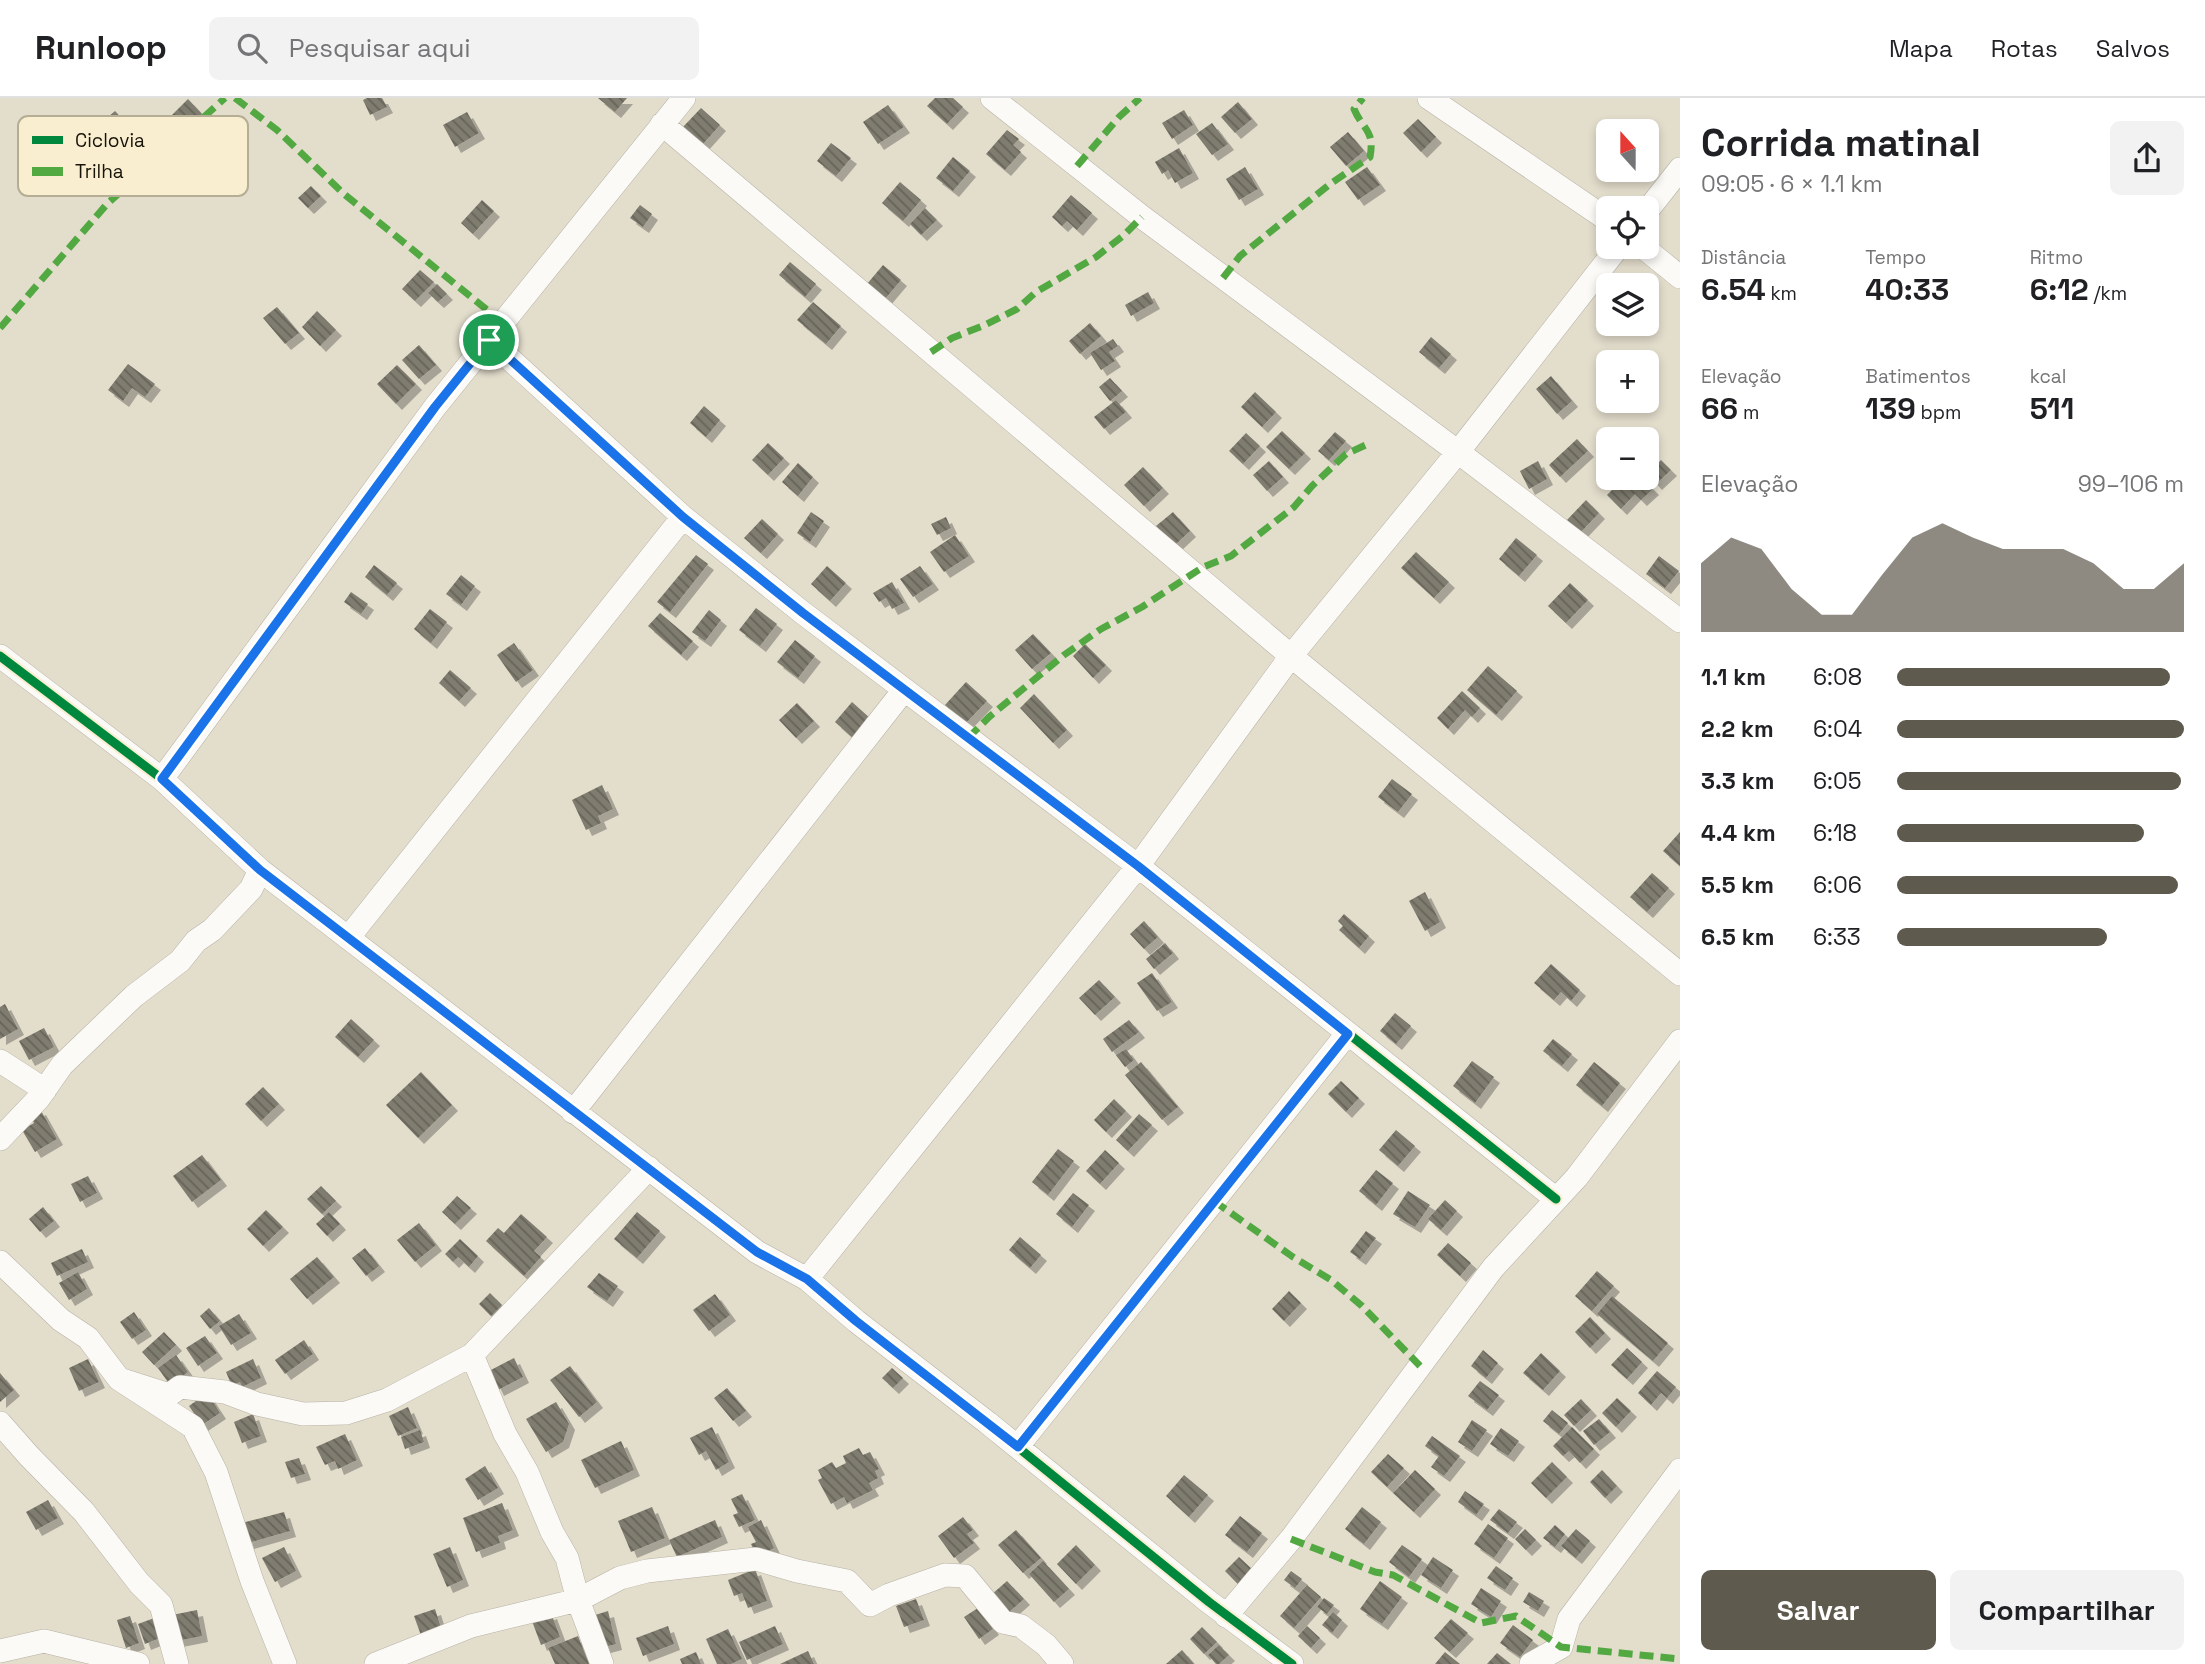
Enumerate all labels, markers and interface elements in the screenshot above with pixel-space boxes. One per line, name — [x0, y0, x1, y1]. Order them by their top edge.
search box — [209, 17, 699, 80]
text: Runloop — [35, 27, 167, 69]
icon: search — [233, 29, 271, 67]
text: Pesquisar aqui — [289, 31, 471, 65]
text: Mapa — [1889, 33, 1953, 64]
text: Rotas — [1991, 33, 2058, 64]
text: Salvos — [2096, 33, 2170, 64]
legend — [18, 116, 248, 196]
north arrow — [1596, 119, 1659, 182]
map controls — [1596, 119, 1659, 490]
text: Corrida matinal — [1701, 119, 1981, 167]
button: share — [2110, 121, 2184, 195]
text: Ciclovia — [75, 128, 145, 153]
text: Trilha — [75, 159, 124, 184]
text: 09:05 · 6 × 1.1 km — [1701, 169, 1883, 199]
button: locate — [1596, 196, 1659, 259]
text: Distância — [1701, 245, 1786, 270]
text: Tempo — [1865, 245, 1926, 270]
text: Ritmo — [2030, 245, 2083, 270]
text: 6.54 — [1701, 270, 1766, 309]
text: 40:33 — [1865, 270, 1949, 309]
text: 6:12 — [2030, 270, 2089, 309]
button: layers — [1596, 273, 1659, 336]
text: km — [1766, 281, 1797, 306]
text: /km — [2089, 281, 2127, 306]
pin — [459, 310, 519, 370]
icon: arrive — [470, 321, 508, 359]
button: + — [1596, 350, 1659, 413]
text: Elevação — [1701, 364, 1782, 389]
text: Batimentos — [1865, 364, 1971, 389]
text: kcal — [2030, 364, 2066, 389]
text: 66 — [1701, 389, 1738, 428]
text: 139 — [1865, 389, 1916, 428]
text: 511 — [2030, 389, 2074, 428]
text: m — [1738, 400, 1759, 425]
text: bpm — [1916, 400, 1961, 425]
button: − — [1596, 427, 1659, 490]
text: Elevação — [1701, 469, 1799, 499]
text: 99–106 m — [2078, 469, 2184, 499]
text: 1.1 km — [1701, 662, 1766, 692]
text: 6:08 — [1813, 662, 1862, 692]
text: 2.2 km — [1701, 714, 1774, 744]
text: 6:04 — [1813, 714, 1862, 744]
text: 3.3 km — [1701, 766, 1774, 796]
text: 6:05 — [1813, 766, 1861, 796]
text: 4.4 km — [1701, 818, 1776, 848]
text: 6:18 — [1813, 818, 1857, 848]
text: 5.5 km — [1701, 870, 1774, 900]
text: 6:06 — [1813, 870, 1862, 900]
text: 6.5 km — [1701, 922, 1774, 952]
text: 6:33 — [1813, 922, 1861, 952]
button: Salvar — [1701, 1570, 1936, 1650]
button: Compartilhar — [1950, 1570, 2184, 1650]

